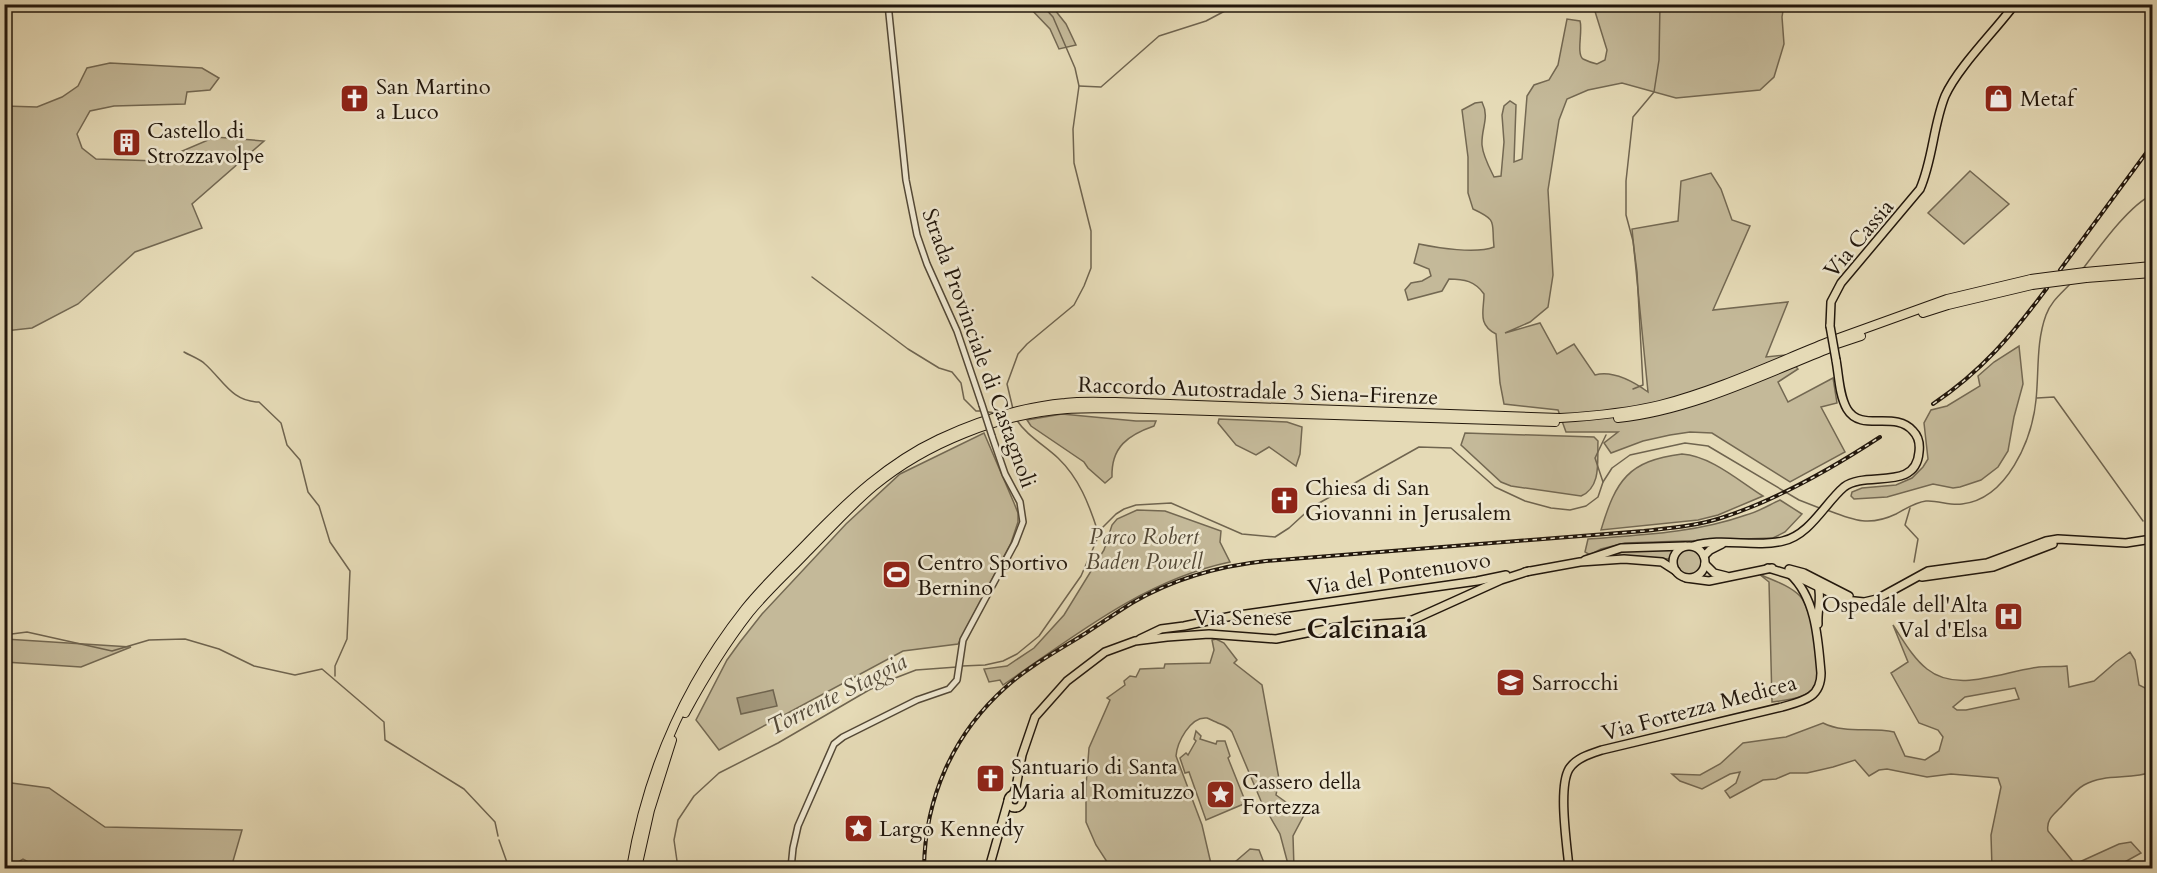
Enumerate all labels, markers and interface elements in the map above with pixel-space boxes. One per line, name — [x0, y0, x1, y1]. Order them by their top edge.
place label: San Martino a Luco — [376, 72, 491, 127]
shop icon: Metaf — [1983, 82, 2015, 114]
church icon: San Martino a Luco — [339, 83, 371, 115]
place label: Metaf — [2020, 84, 2077, 114]
place label: Castello di Strozzavolpe — [147, 116, 264, 171]
building icon: Castello di Strozzavolpe — [110, 127, 142, 159]
street label: Via Cassia — [1817, 192, 1901, 284]
street label: Strada Provinciale di Castagnoli — [915, 205, 1044, 492]
street label: Raccordo Autostradale 3 Siena-Firenze — [1077, 370, 1439, 412]
place label: Chiesa di San Giovanni in Jerusalem — [1305, 473, 1512, 528]
church icon: Chiesa di San Giovanni in Jerusalem — [1268, 484, 1300, 516]
park label: Parco Robert Baden Powell — [1085, 522, 1204, 577]
street label: Via del Pontenuovo — [1306, 545, 1493, 603]
place label: Centro Sportivo Bernino — [917, 548, 1068, 603]
sports icon: Centro Sportivo Bernino — [880, 559, 912, 591]
place label: Ospedale dell'Alta Val d'Elsa — [1822, 590, 1988, 645]
hospital icon: Ospedale dell'Alta Val d'Elsa — [1993, 601, 2025, 633]
street label: Via Senese — [1194, 603, 1292, 633]
district label: Calcinaia — [1307, 610, 1428, 648]
water label: Torrente Staggia — [762, 645, 913, 744]
school or university icon: Sarrocchi — [1495, 666, 1527, 698]
street label: Via Fortezza Medicea — [1599, 667, 1800, 748]
place label: Sarrocchi — [1532, 668, 1619, 698]
place label: Santuario di Santa Maria al Romituzzo — [1011, 752, 1194, 807]
church icon: Santuario di Santa Maria al Romituzzo — [974, 763, 1006, 795]
place label: Cassero della Fortezza — [1242, 767, 1362, 822]
place icon: Cassero della Fortezza — [1205, 778, 1237, 810]
place icon: Largo Kennedy — [842, 812, 874, 844]
place label: Largo Kennedy — [879, 814, 1025, 844]

